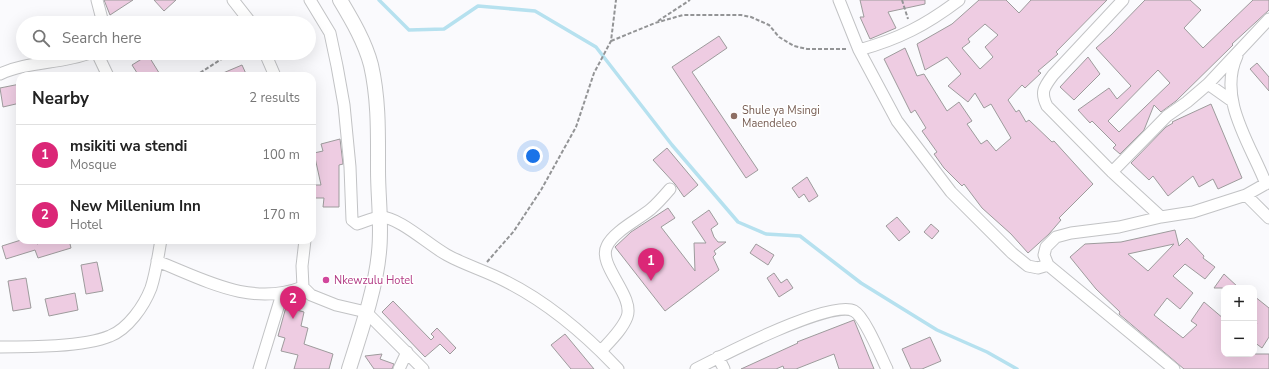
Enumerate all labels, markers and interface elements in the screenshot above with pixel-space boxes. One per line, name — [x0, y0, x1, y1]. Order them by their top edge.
search box — [16, 16, 316, 60]
icon: search — [30, 27, 52, 49]
text: Search here — [62, 28, 142, 48]
text: Nearby — [32, 87, 89, 110]
text: 2 results — [249, 89, 300, 107]
place label: Shule ya Msingi Maendeleo — [742, 103, 820, 131]
marker: Shule ya Msingi Maendeleo — [729, 111, 739, 121]
text: msikiti wa stendi — [70, 136, 187, 156]
text: 1 — [41, 146, 49, 164]
text: 100 m — [262, 146, 300, 164]
your location — [523, 146, 543, 166]
text: Mosque — [70, 156, 116, 174]
text: New Millenium Inn — [70, 196, 201, 216]
text: 2 — [41, 206, 49, 224]
text: 170 m — [262, 206, 300, 224]
text: Hotel — [70, 216, 102, 234]
pin: 1 — [638, 248, 664, 281]
place label: Nkewzulu Hotel — [334, 273, 414, 288]
marker: Nkewzulu Hotel — [321, 275, 331, 285]
map controls — [1221, 285, 1257, 357]
button: + — [1221, 285, 1257, 321]
pin: 2 — [280, 286, 306, 319]
button: − — [1221, 321, 1257, 357]

